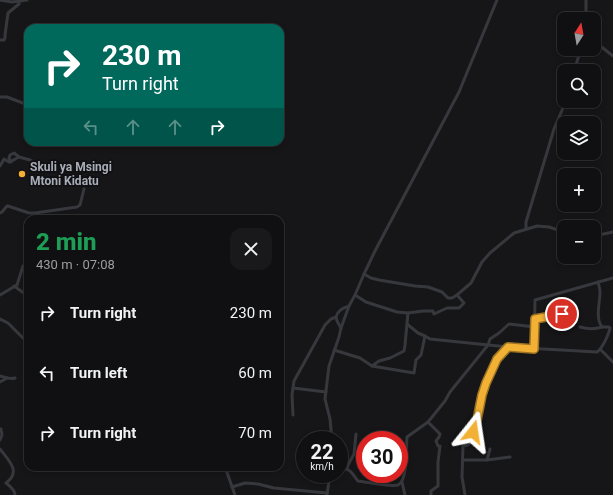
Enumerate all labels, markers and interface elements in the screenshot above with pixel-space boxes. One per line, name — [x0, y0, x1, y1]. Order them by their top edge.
north arrow — [557, 12, 601, 56]
map controls — [557, 12, 601, 264]
text: 230 m — [102, 39, 181, 72]
icon: right — [36, 40, 88, 92]
button: search — [557, 64, 601, 108]
text: Turn right — [102, 73, 179, 94]
icon: left — [80, 116, 102, 138]
icon: ahead — [122, 116, 144, 138]
icon: ahead — [164, 116, 186, 138]
icon: right — [206, 116, 228, 138]
button: layers — [557, 116, 601, 160]
place label: Skuli ya Msingi Mtoni Kidatu — [30, 160, 112, 188]
button: + — [557, 168, 601, 212]
marker: Skuli ya Msingi Mtoni Kidatu — [17, 169, 27, 179]
button: − — [557, 220, 601, 264]
text: 2 min — [36, 228, 97, 256]
button: close — [230, 228, 272, 270]
text: 430 m · 07:08 — [36, 257, 115, 272]
pin — [545, 297, 579, 331]
icon: right — [36, 302, 58, 324]
icon: arrive — [551, 303, 573, 325]
text: Turn right — [70, 304, 136, 322]
text: 230 m — [230, 304, 272, 322]
icon: left — [36, 362, 58, 384]
text: Turn left — [70, 364, 127, 382]
text: 60 m — [238, 364, 272, 382]
position arrow — [452, 411, 494, 453]
icon: right — [36, 422, 58, 444]
text: Turn right — [70, 424, 136, 442]
text: 70 m — [238, 424, 272, 442]
speed limit sign: 30 — [356, 431, 408, 483]
text: 22 — [311, 440, 333, 464]
text: km/h — [310, 461, 334, 472]

